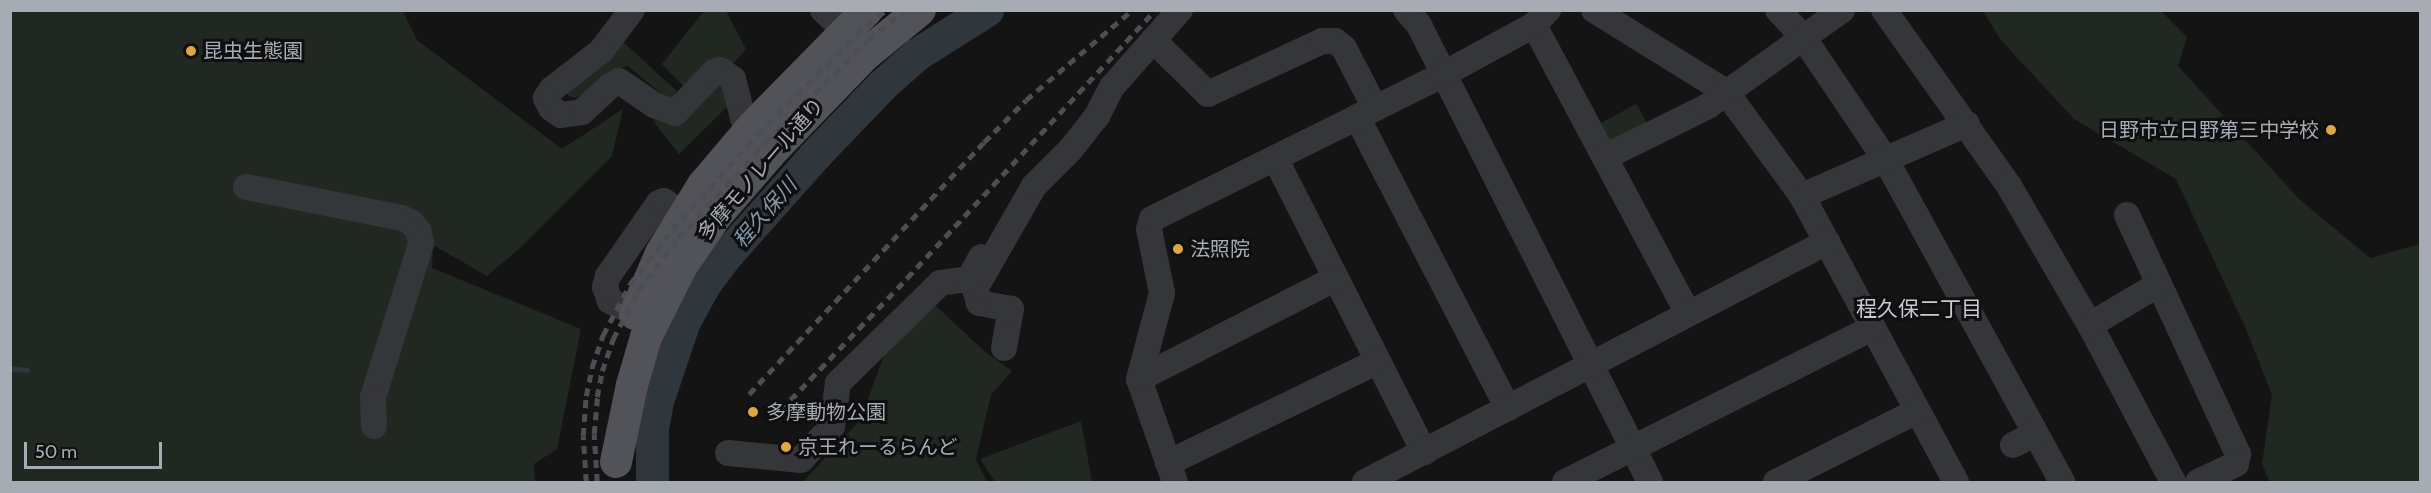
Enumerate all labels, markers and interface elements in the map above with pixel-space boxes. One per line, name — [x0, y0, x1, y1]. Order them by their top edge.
place label: 昆虫生態園 — [203, 39, 303, 63]
marker: 昆虫生態園 — [184, 44, 198, 58]
street label: 多摩モノレール通り — [693, 93, 829, 245]
place label: 日野市立日野第三中学校 — [2099, 118, 2319, 142]
marker: 日野市立日野第三中学校 — [2324, 123, 2338, 137]
water label: 程久保川 — [728, 173, 802, 253]
place label: 法照院 — [1190, 237, 1250, 261]
marker: 法照院 — [1171, 242, 1185, 256]
district label: 程久保二丁目 — [1856, 296, 1982, 322]
place label: 多摩動物公園 — [766, 400, 886, 424]
marker: 多摩動物公園 — [744, 403, 762, 421]
scale bar — [27, 430, 165, 468]
place label: 京王れーるらんど — [798, 435, 958, 459]
marker: 京王れーるらんど — [779, 440, 793, 454]
text: 50 m — [35, 441, 77, 463]

